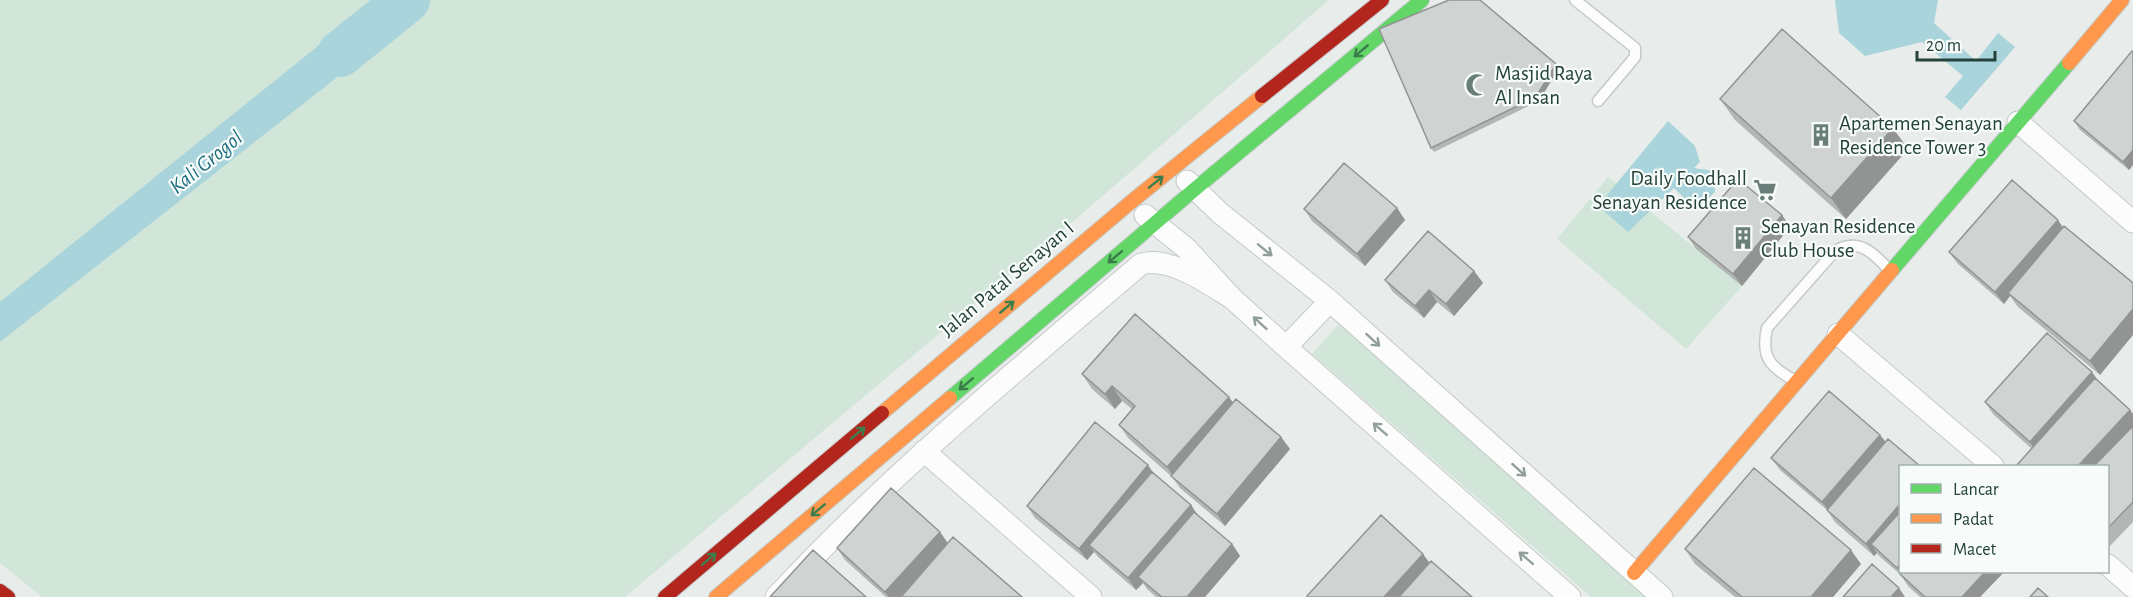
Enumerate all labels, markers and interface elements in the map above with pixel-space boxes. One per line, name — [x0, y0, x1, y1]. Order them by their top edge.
scale bar — [1917, 24, 1995, 62]
text: 20 m — [1926, 37, 1961, 55]
one-way arrow — [1353, 44, 1369, 57]
place label: Masjid Raya Al Insan — [1495, 63, 1593, 108]
mosque icon: Masjid Raya Al Insan — [1464, 72, 1490, 98]
place label: Apartemen Senayan Residence Tower 3 — [1839, 113, 2003, 158]
building icon: Apartemen Senayan Residence Tower 3 — [1808, 122, 1834, 148]
water label: Kali Grogol — [165, 126, 247, 198]
place label: Daily Foodhall Senayan Residence — [1593, 168, 1747, 213]
one-way arrow — [1148, 175, 1164, 188]
supermarket icon: Daily Foodhall Senayan Residence — [1752, 177, 1778, 203]
place label: Senayan Residence Club House — [1761, 216, 1915, 261]
street label: Jalan Patal Senayan I — [936, 217, 1078, 341]
building icon: Senayan Residence Club House — [1730, 225, 1756, 251]
one-way arrow — [1257, 243, 1273, 256]
one-way arrow — [1107, 251, 1123, 264]
one-way arrow — [999, 300, 1014, 314]
one-way arrow — [1252, 316, 1267, 330]
one-way arrow — [1365, 333, 1380, 347]
one-way arrow — [959, 377, 974, 391]
one-way arrow — [1372, 423, 1388, 436]
one-way arrow — [850, 426, 865, 440]
one-way arrow — [1511, 463, 1526, 477]
legend — [1899, 465, 2109, 573]
text: Lancar — [1953, 481, 1999, 499]
one-way arrow — [811, 503, 826, 517]
text: Padat — [1953, 511, 1994, 529]
text: Macet — [1953, 541, 1997, 559]
one-way arrow — [1519, 551, 1534, 565]
one-way arrow — [701, 552, 716, 566]

